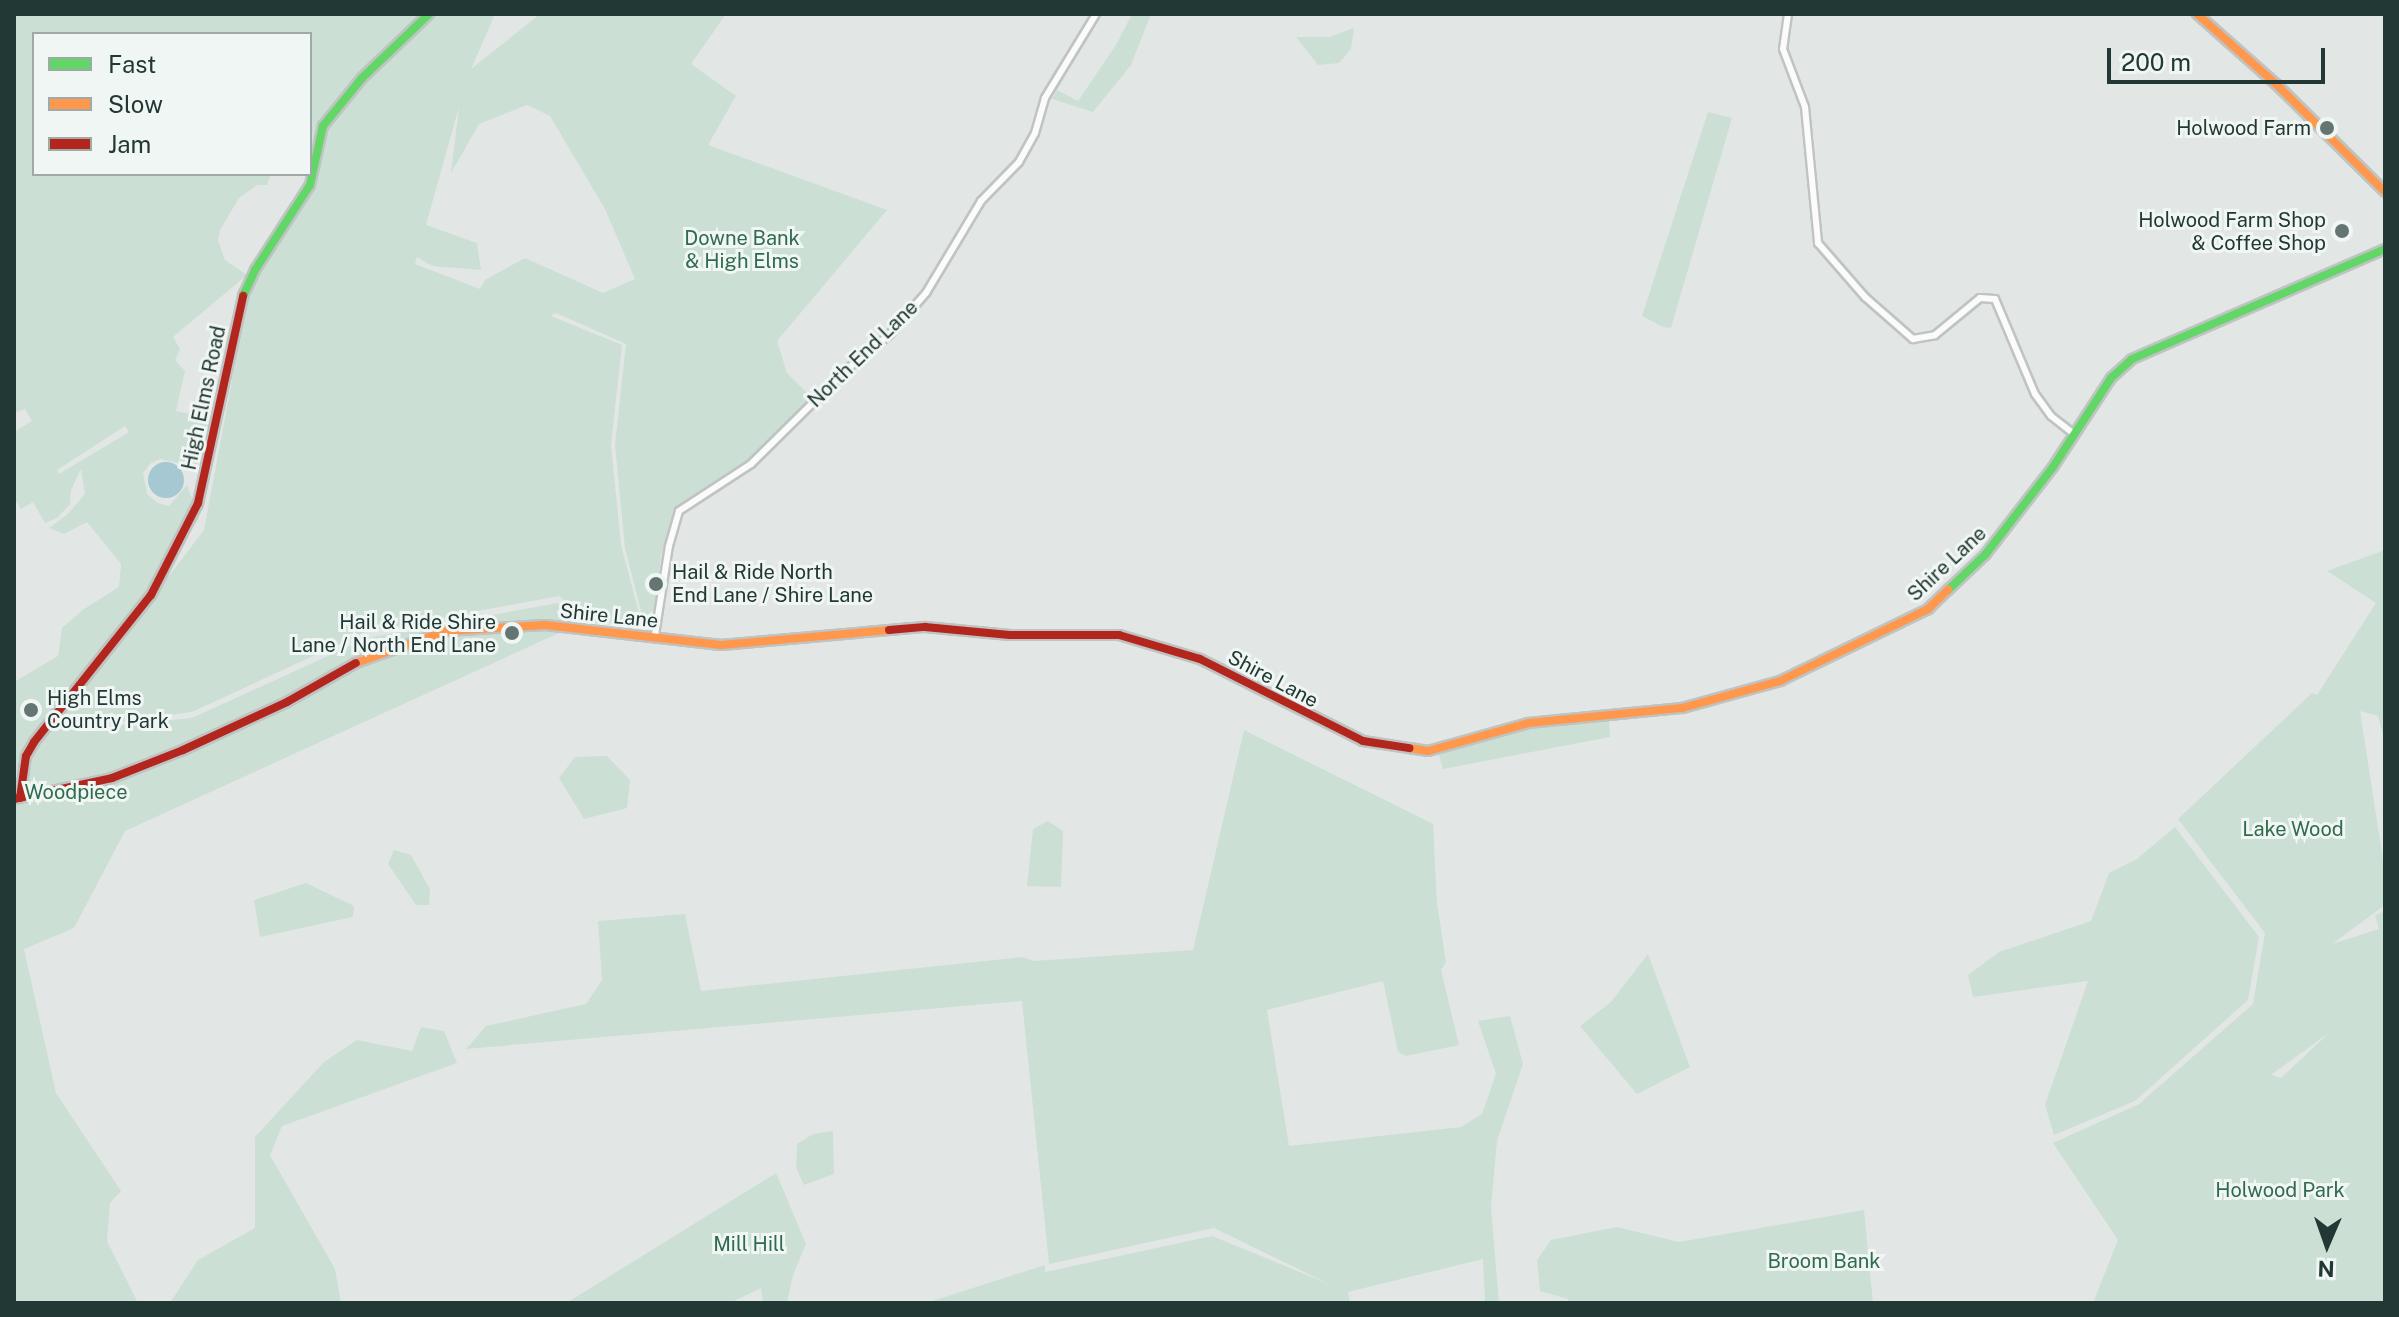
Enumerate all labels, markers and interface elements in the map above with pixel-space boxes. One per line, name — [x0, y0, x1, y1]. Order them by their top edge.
legend — [32, 32, 312, 176]
scale bar — [2111, 32, 2329, 82]
text: 200 m — [2121, 48, 2191, 76]
text: Fast — [108, 50, 156, 78]
text: Slow — [108, 90, 163, 118]
place label: Holwood Farm — [2176, 116, 2311, 140]
marker: Holwood Farm — [2318, 119, 2336, 137]
text: Jam — [108, 130, 151, 158]
place label: Holwood Farm Shop & Coffee Shop — [2138, 208, 2326, 255]
marker: Holwood Farm Shop & Coffee Shop — [2333, 222, 2351, 240]
park label: Downe Bank & High Elms — [684, 227, 800, 274]
street label: North End Lane — [803, 295, 923, 413]
street label: High Elms Road — [177, 324, 231, 472]
street label: Shire Lane — [1903, 521, 1991, 607]
place label: Hail & Ride North End Lane / Shire Lane — [672, 560, 873, 607]
marker: Hail & Ride North End Lane / Shire Lane — [647, 575, 665, 593]
street label: Shire Lane — [559, 599, 659, 633]
place label: Hail & Ride Shire Lane / North End Lane — [291, 610, 496, 657]
marker: Hail & Ride Shire Lane / North End Lane — [503, 624, 521, 642]
street label: Shire Lane — [1224, 645, 1322, 713]
place label: High Elms Country Park — [47, 686, 169, 733]
marker: High Elms Country Park — [22, 701, 40, 719]
park label: Woodpiece — [24, 780, 128, 804]
park label: Lake Wood — [2242, 817, 2344, 841]
park label: Holwood Park — [2215, 1178, 2345, 1202]
north arrow — [2287, 1205, 2367, 1285]
park label: Mill Hill — [713, 1232, 785, 1256]
park label: Broom Bank — [1767, 1249, 1881, 1273]
text: N — [2317, 1256, 2335, 1282]

